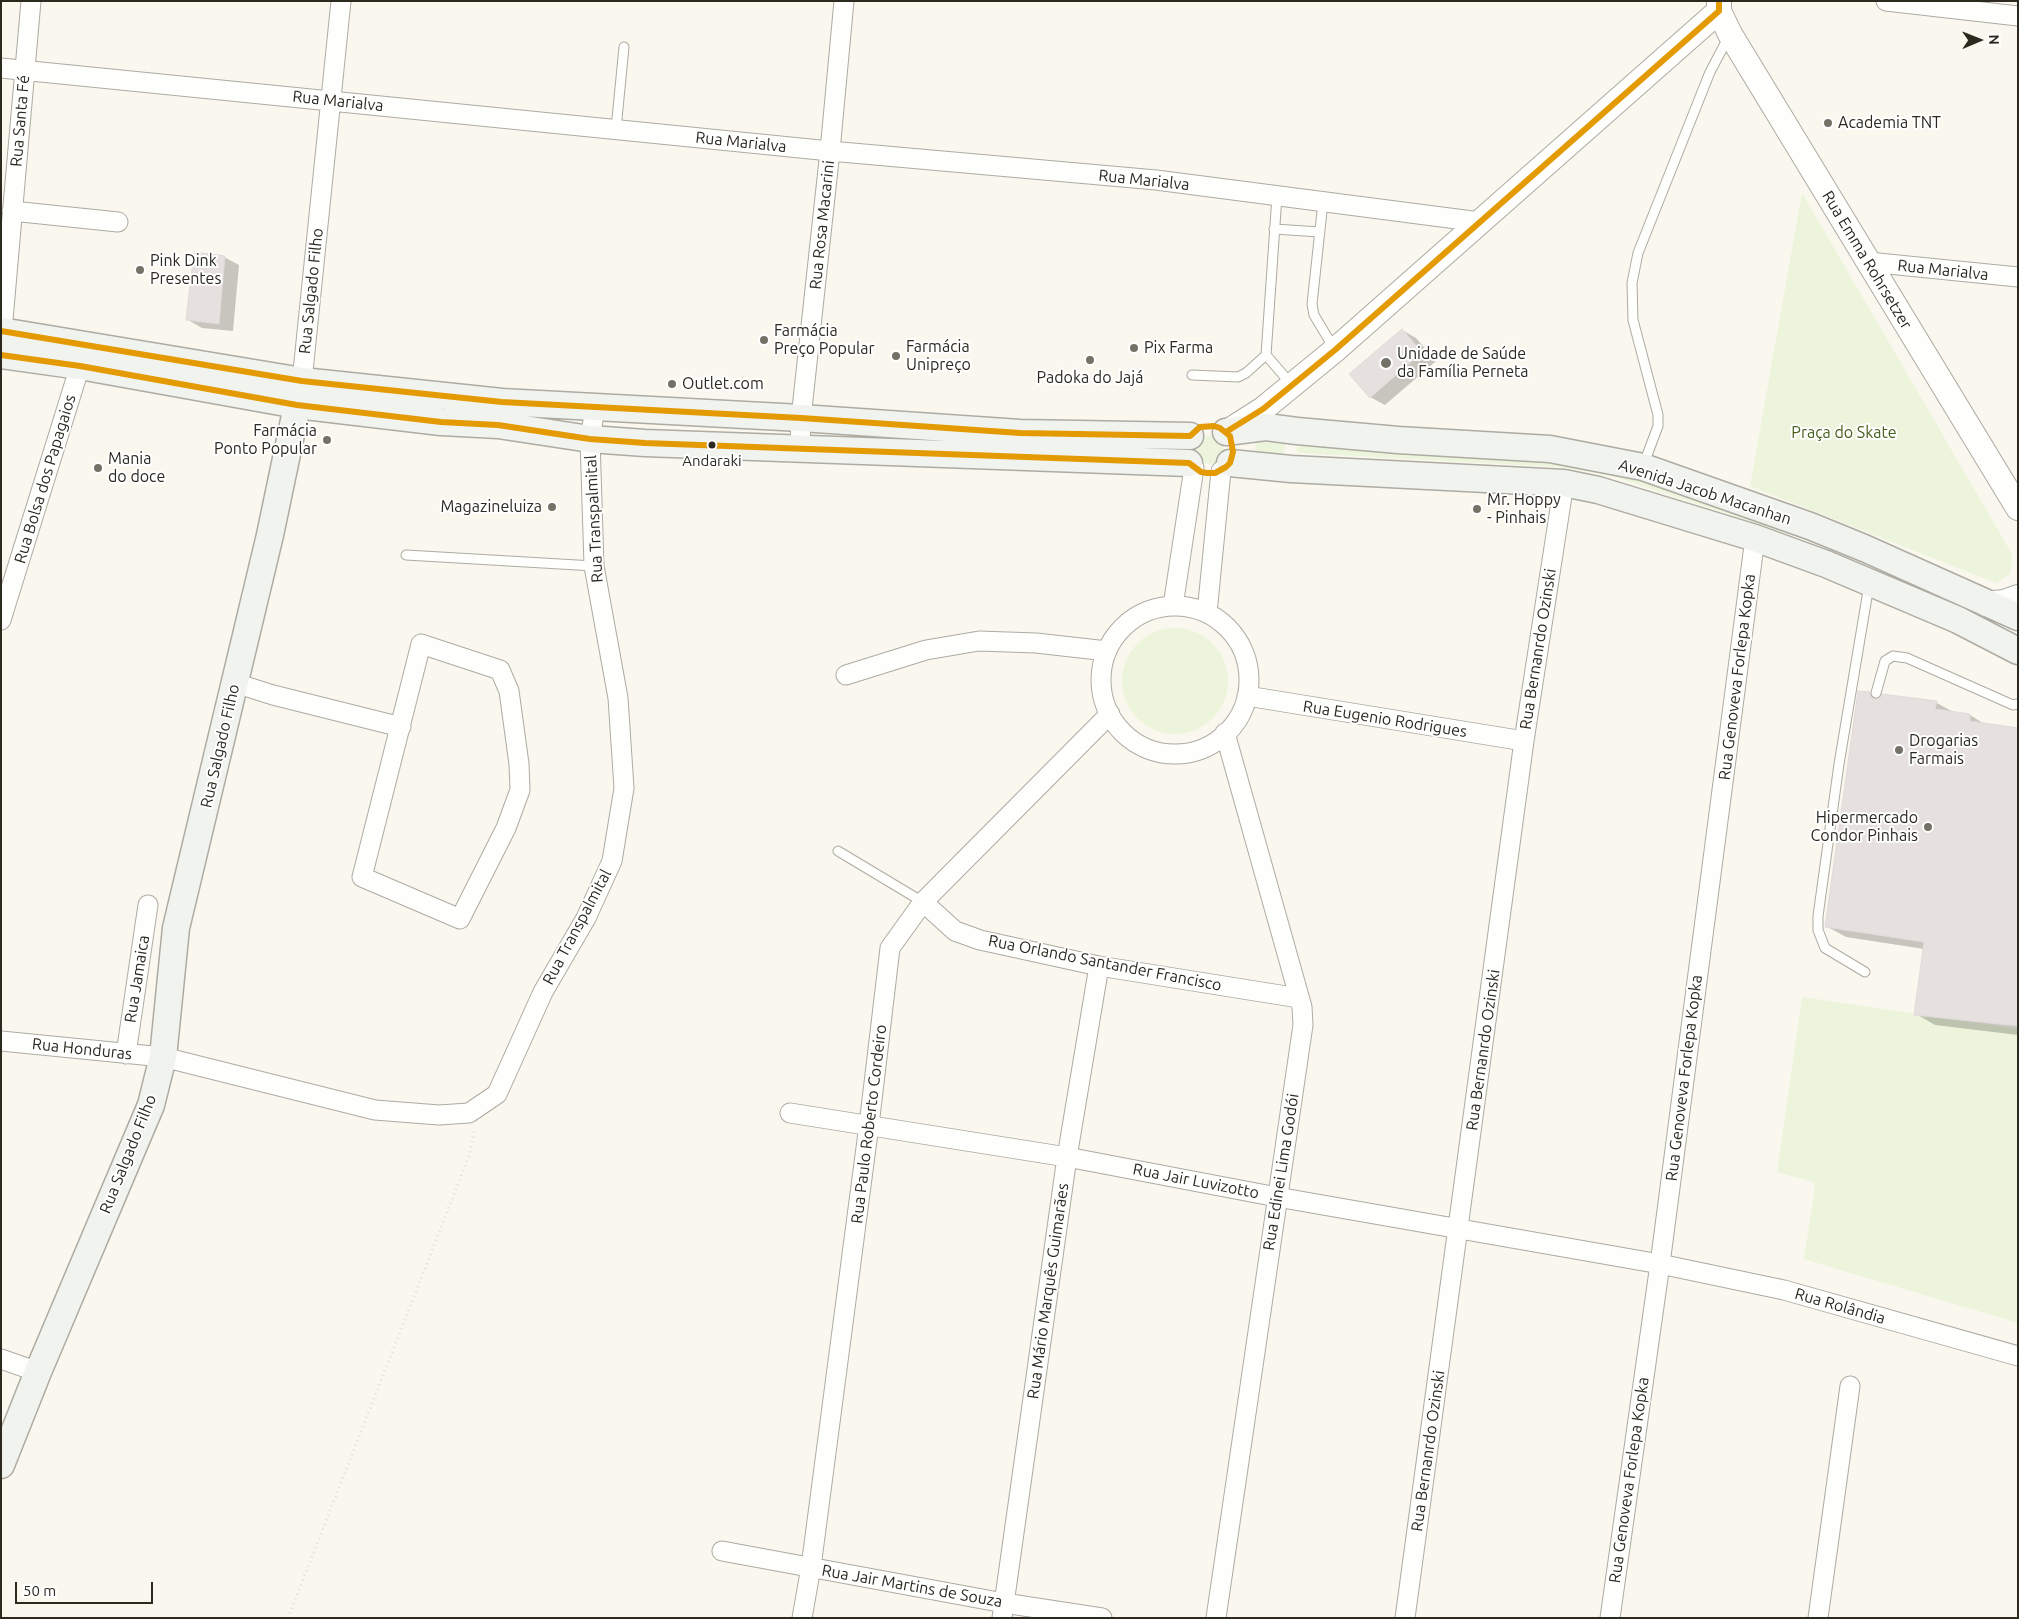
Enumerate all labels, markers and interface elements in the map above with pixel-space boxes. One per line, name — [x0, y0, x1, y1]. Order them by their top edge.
north arrow — [1954, 15, 2004, 65]
text: N — [1986, 34, 2002, 45]
street label: Rua Santa Fé — [6, 74, 34, 168]
street label: Rua Marialva — [292, 87, 384, 115]
place label: Academia TNT — [1838, 113, 1941, 133]
marker: Academia TNT — [1822, 117, 1834, 129]
street label: Rua Marialva — [695, 128, 787, 156]
street label: Rua Rosa Macarini — [806, 159, 838, 291]
street label: Rua Marialva — [1098, 166, 1190, 194]
street label: Rua Emma Rohrsetzer — [1818, 187, 1916, 333]
street label: Rua Salgado Filho — [295, 227, 327, 355]
place label: Pink Dink Presentes — [150, 251, 221, 289]
street label: Rua Marialva — [1897, 256, 1989, 284]
marker: Pink Dink Presentes — [134, 264, 146, 276]
place label: Farmácia Preço Popular — [774, 321, 875, 359]
marker: Farmácia Preço Popular — [758, 334, 770, 346]
place label: Farmácia Unipreço — [906, 337, 971, 375]
place label: Pix Farma — [1144, 338, 1213, 358]
marker: Pix Farma — [1128, 342, 1140, 354]
place label: Unidade de Saúde da Família Perneta — [1397, 344, 1529, 382]
marker: Farmácia Unipreço — [890, 350, 902, 362]
marker: Padoka do Jajá — [1084, 354, 1096, 366]
marker: Unidade de Saúde da Família Perneta — [1379, 356, 1393, 370]
place label: Padoka do Jajá — [1037, 368, 1143, 388]
place label: Outlet.com — [682, 374, 764, 394]
marker: Outlet.com — [666, 378, 678, 390]
street label: Rua Bolsa dos Papagaios — [10, 392, 80, 566]
place label: Farmácia Ponto Popular — [214, 421, 317, 459]
park label: Praça do Skate — [1791, 423, 1897, 443]
marker: Farmácia Ponto Popular — [321, 434, 333, 446]
marker: Andaraki — [707, 440, 717, 450]
place label: Mania do doce — [108, 449, 165, 487]
place label: Andaraki — [682, 452, 742, 470]
street label: Rua Transpalmital — [581, 455, 607, 583]
street label: Avenida Jacob Macanhan — [1616, 455, 1794, 529]
marker: Mania do doce — [92, 462, 104, 474]
place label: Mr. Hoppy - Pinhais — [1487, 490, 1561, 528]
place label: Magazineluiza — [440, 497, 542, 517]
marker: Magazineluiza — [546, 501, 558, 513]
marker: Mr. Hoppy - Pinhais — [1471, 503, 1483, 515]
street label: Rua Bernanrdo Ozinski — [1516, 567, 1560, 731]
street label: Rua Genoveva Forlepa Kopka — [1715, 573, 1759, 781]
street label: Rua Salgado Filho — [196, 682, 244, 810]
street label: Rua Eugenio Rodrigues — [1302, 697, 1468, 741]
place label: Drogarias Farmais — [1909, 731, 1978, 769]
marker: Drogarias Farmais — [1893, 744, 1905, 756]
place label: Hipermercado Condor Pinhais — [1810, 808, 1918, 846]
marker: Hipermercado Condor Pinhais — [1922, 821, 1934, 833]
street label: Rua Transpalmital — [539, 866, 615, 988]
street label: Rua Orlando Santander Francisco — [987, 931, 1223, 995]
street label: Rua Jamaica — [121, 934, 153, 1024]
street label: Rua Bernanrdo Ozinski — [1462, 968, 1504, 1132]
street label: Rua Genoveva Forlepa Kopka — [1662, 974, 1706, 1182]
street label: Rua Paulo Roberto Cordeiro — [847, 1023, 891, 1225]
street label: Rua Honduras — [31, 1034, 133, 1064]
street label: Rua Salgado Filho — [95, 1092, 161, 1216]
street label: Rua Edinei Lima Godói — [1259, 1092, 1303, 1252]
street label: Rua Jair Luvizotto — [1131, 1159, 1261, 1203]
street label: Rua Mário Marquês Guimarães — [1023, 1182, 1073, 1400]
street label: Rua Rolândia — [1792, 1284, 1888, 1328]
street label: Rua Bernanrdo Ozinski — [1407, 1369, 1449, 1533]
street label: Rua Genoveva Forlepa Kopka — [1605, 1376, 1653, 1584]
street label: Rua Jair Martins de Souza — [820, 1561, 1004, 1611]
scale bar — [18, 1572, 155, 1604]
text: 50 m — [23, 1582, 56, 1599]

